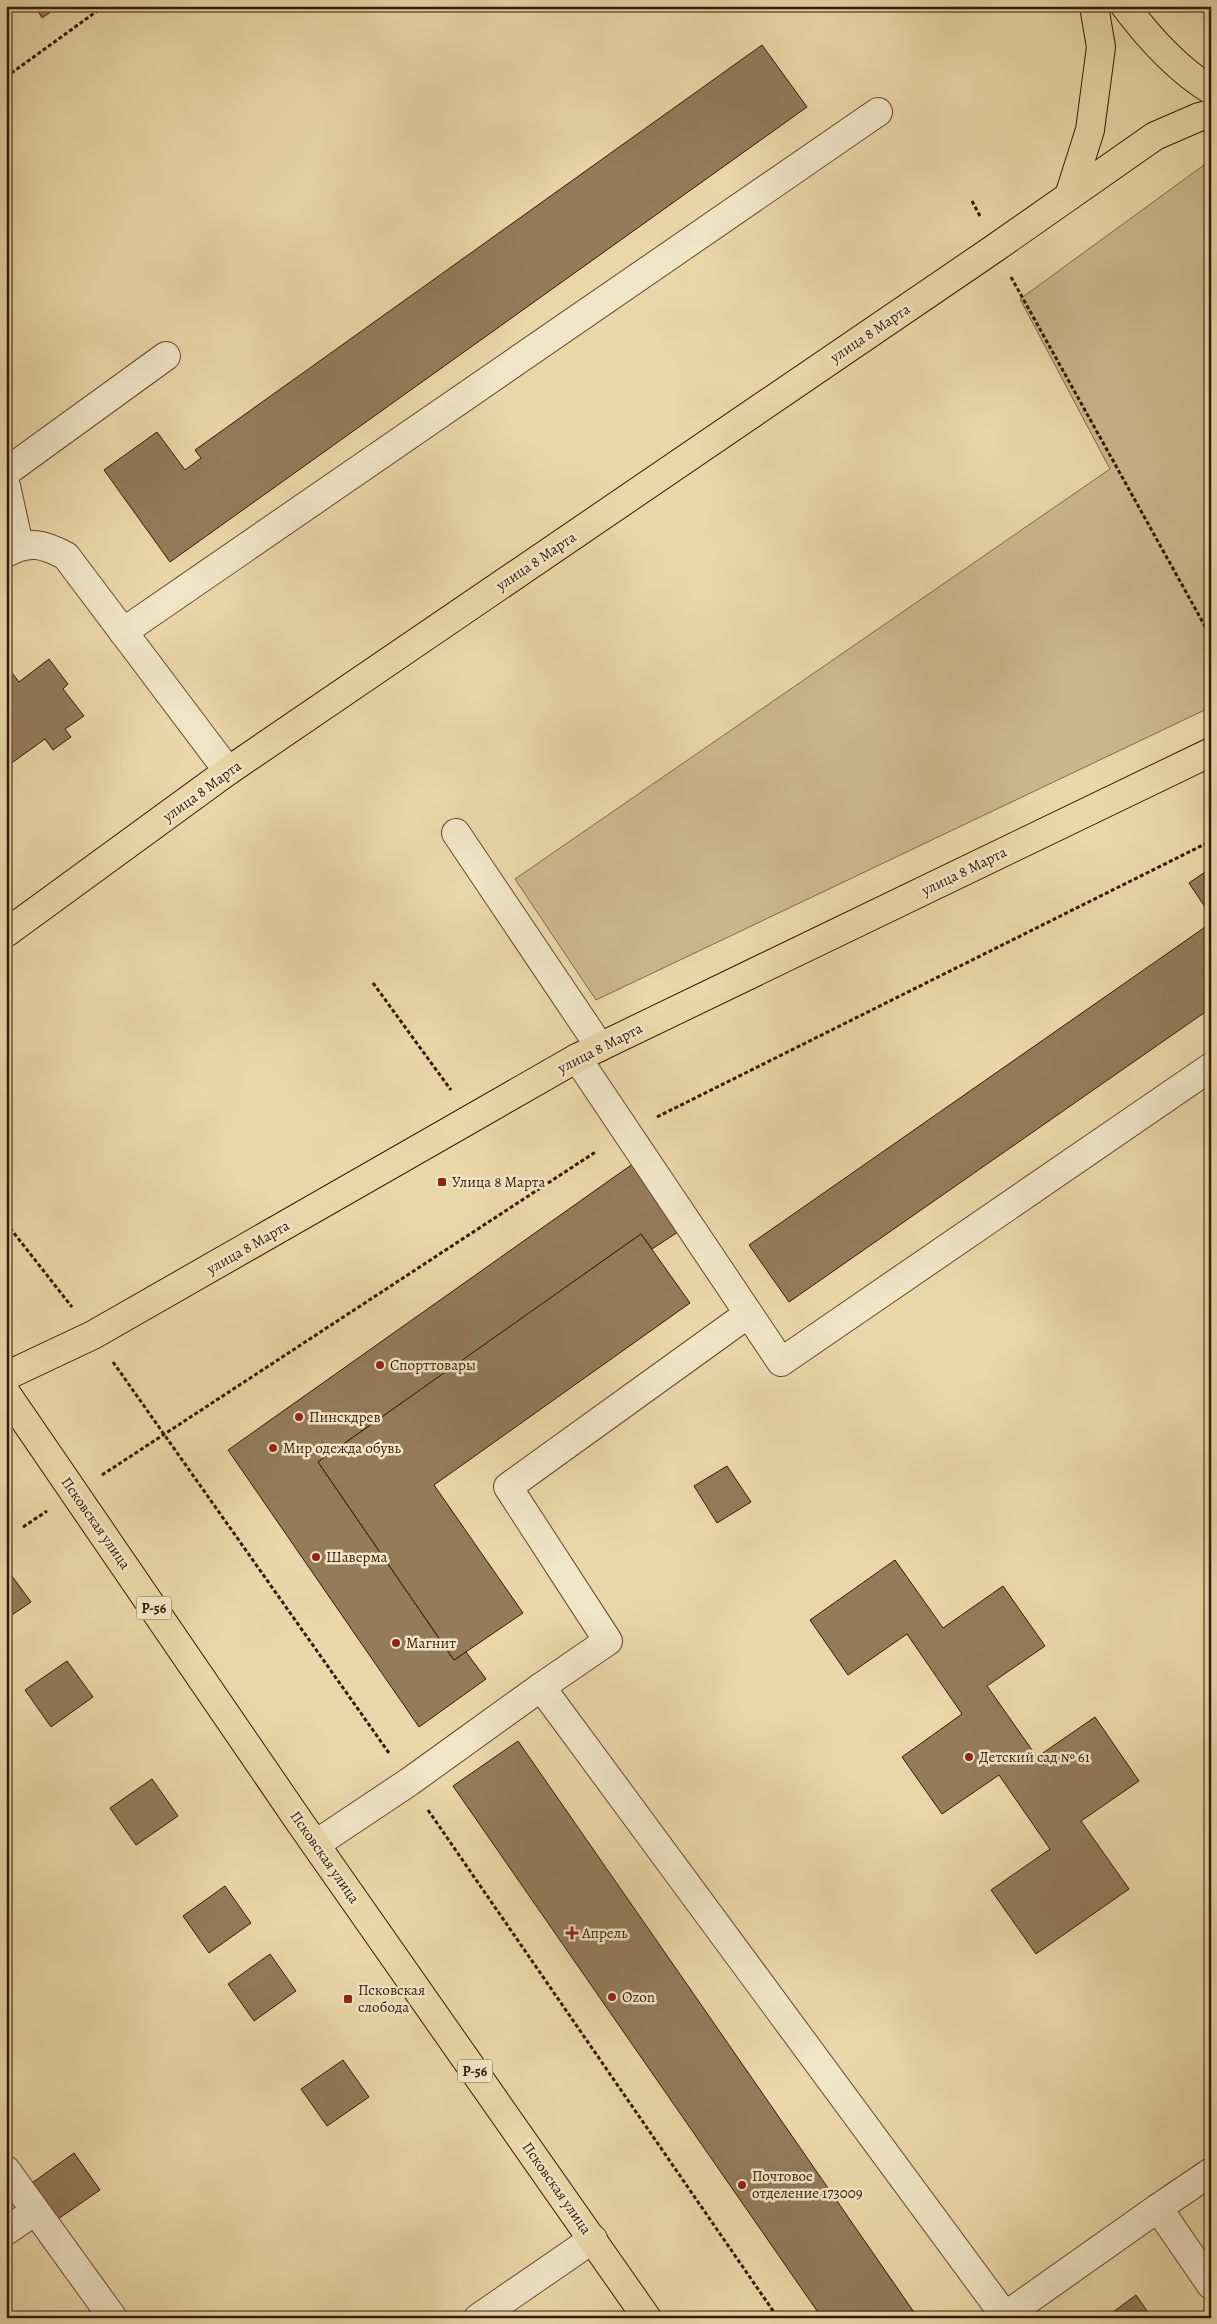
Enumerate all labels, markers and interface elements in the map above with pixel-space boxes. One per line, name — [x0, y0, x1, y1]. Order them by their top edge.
street label: улица 8 Марта — [825, 299, 914, 368]
street label: улица 8 Марта — [491, 527, 580, 596]
street label: улица 8 Марта — [158, 756, 245, 827]
street label: улица 8 Марта — [917, 842, 1010, 901]
street label: улица 8 Марта — [553, 1018, 646, 1078]
place label: Улица 8 Марта — [452, 1172, 546, 1192]
marker: Улица 8 Марта — [436, 1176, 448, 1188]
street label: улица 8 Марта — [202, 1215, 293, 1279]
place label: Спорттовары — [390, 1355, 476, 1375]
marker: Спорттовары — [374, 1359, 386, 1371]
place label: Пинскдрев — [309, 1407, 381, 1427]
marker: Пинскдрев — [293, 1411, 305, 1423]
place label: Мир одежда обувь — [283, 1438, 401, 1458]
marker: Мир одежда обувь — [267, 1442, 279, 1454]
street label: Псковская улица — [57, 1473, 135, 1573]
place label: Шаверма — [326, 1547, 387, 1567]
marker: Шаверма — [310, 1551, 322, 1563]
road number: Р-56 — [136, 1596, 172, 1620]
place label: Магнит — [406, 1633, 456, 1653]
marker: Магнит — [390, 1637, 402, 1649]
place label: Детский сад № 61 — [979, 1747, 1090, 1767]
marker: Детский сад № 61 — [963, 1751, 975, 1763]
street label: Псковская улица — [286, 1807, 364, 1907]
place label: Апрель — [581, 1923, 628, 1943]
marker: Апрель — [566, 1927, 578, 1939]
place label: Псковская слобода — [358, 1980, 425, 2017]
place label: Ozon — [622, 1987, 655, 2007]
marker: Ozon — [606, 1991, 618, 2003]
marker: Псковская слобода — [342, 1993, 354, 2005]
road number: Р-56 — [458, 2060, 492, 2082]
street label: Псковская улица — [518, 2138, 596, 2238]
place label: Почтовое отделение 173009 — [752, 2166, 863, 2203]
marker: Почтовое отделение 173009 — [736, 2179, 748, 2191]

